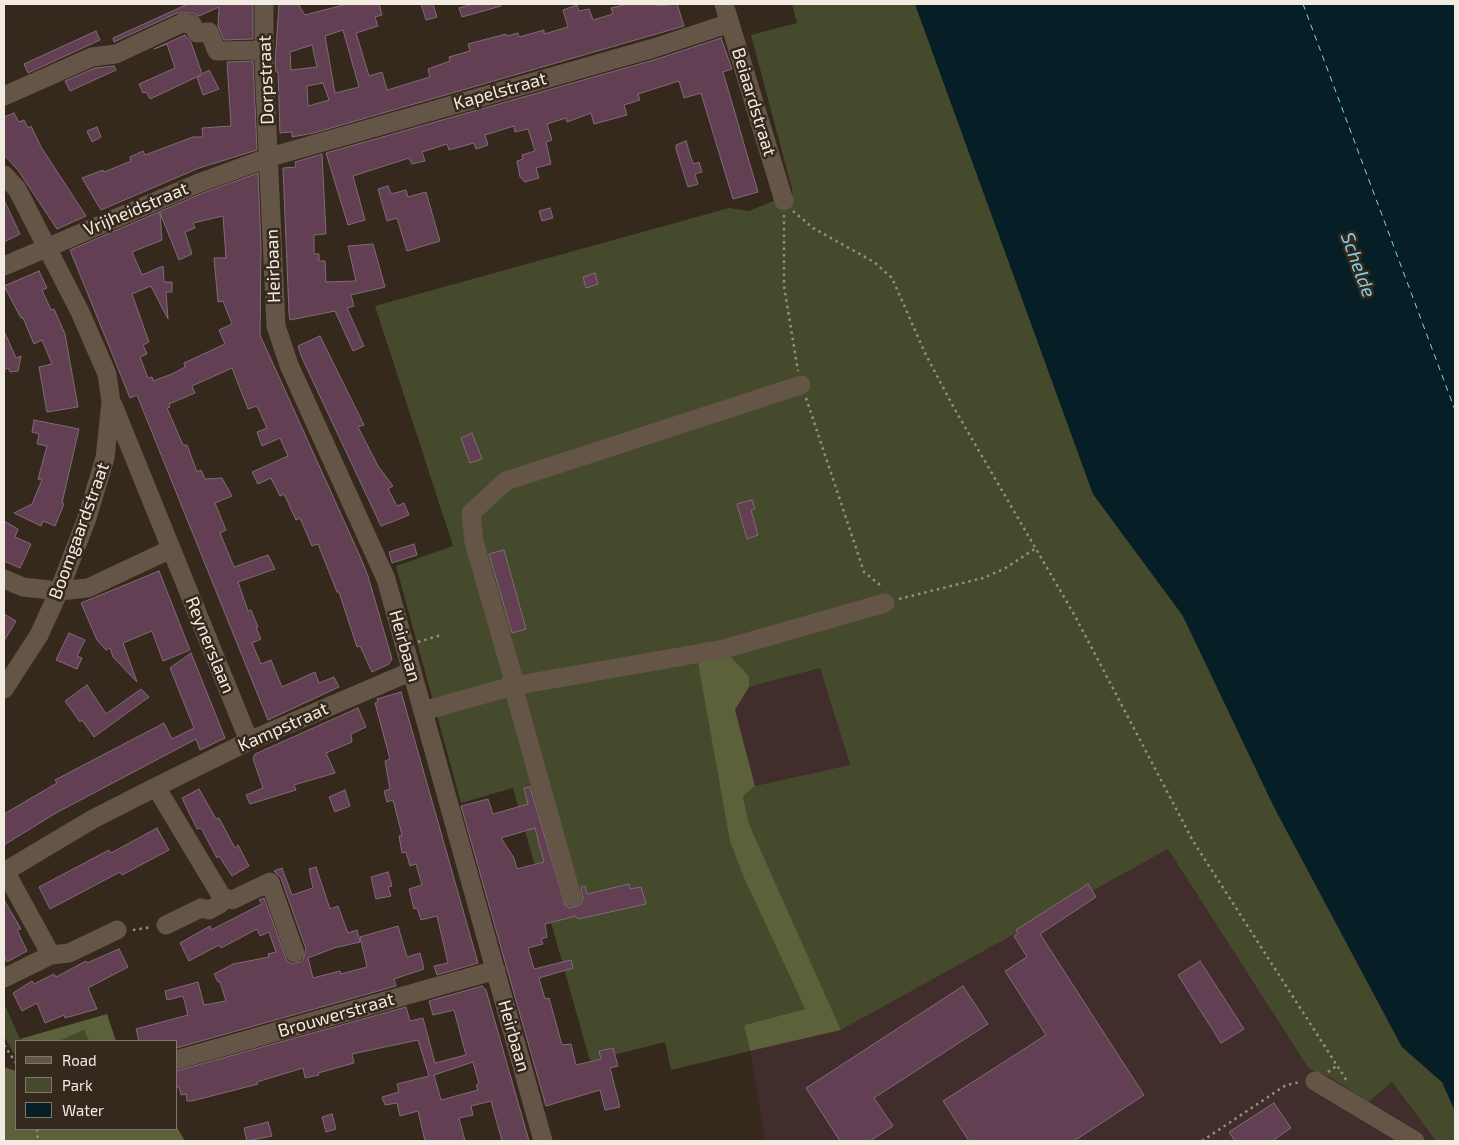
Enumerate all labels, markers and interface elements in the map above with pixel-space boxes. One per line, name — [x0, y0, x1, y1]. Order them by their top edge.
street label: Dorpstraat — [254, 35, 278, 125]
street label: Beiaardstraat — [727, 45, 781, 159]
street label: Kapelstraat — [451, 67, 549, 115]
street label: Vrijheidstraat — [81, 177, 191, 241]
street label: Heirbaan — [261, 229, 285, 303]
water label: Schelde — [1336, 229, 1380, 301]
street label: Boomgaardstraat — [44, 460, 114, 602]
street label: Reynerslaan — [181, 594, 239, 696]
street label: Heirbaan — [384, 608, 426, 684]
street label: Kampstraat — [234, 697, 332, 757]
street label: Brouwerstraat — [275, 988, 397, 1042]
street label: Heirbaan — [493, 998, 535, 1074]
legend — [15, 1040, 178, 1130]
text: Road — [62, 1051, 97, 1069]
text: Park — [62, 1076, 93, 1094]
text: Water — [62, 1101, 104, 1119]

